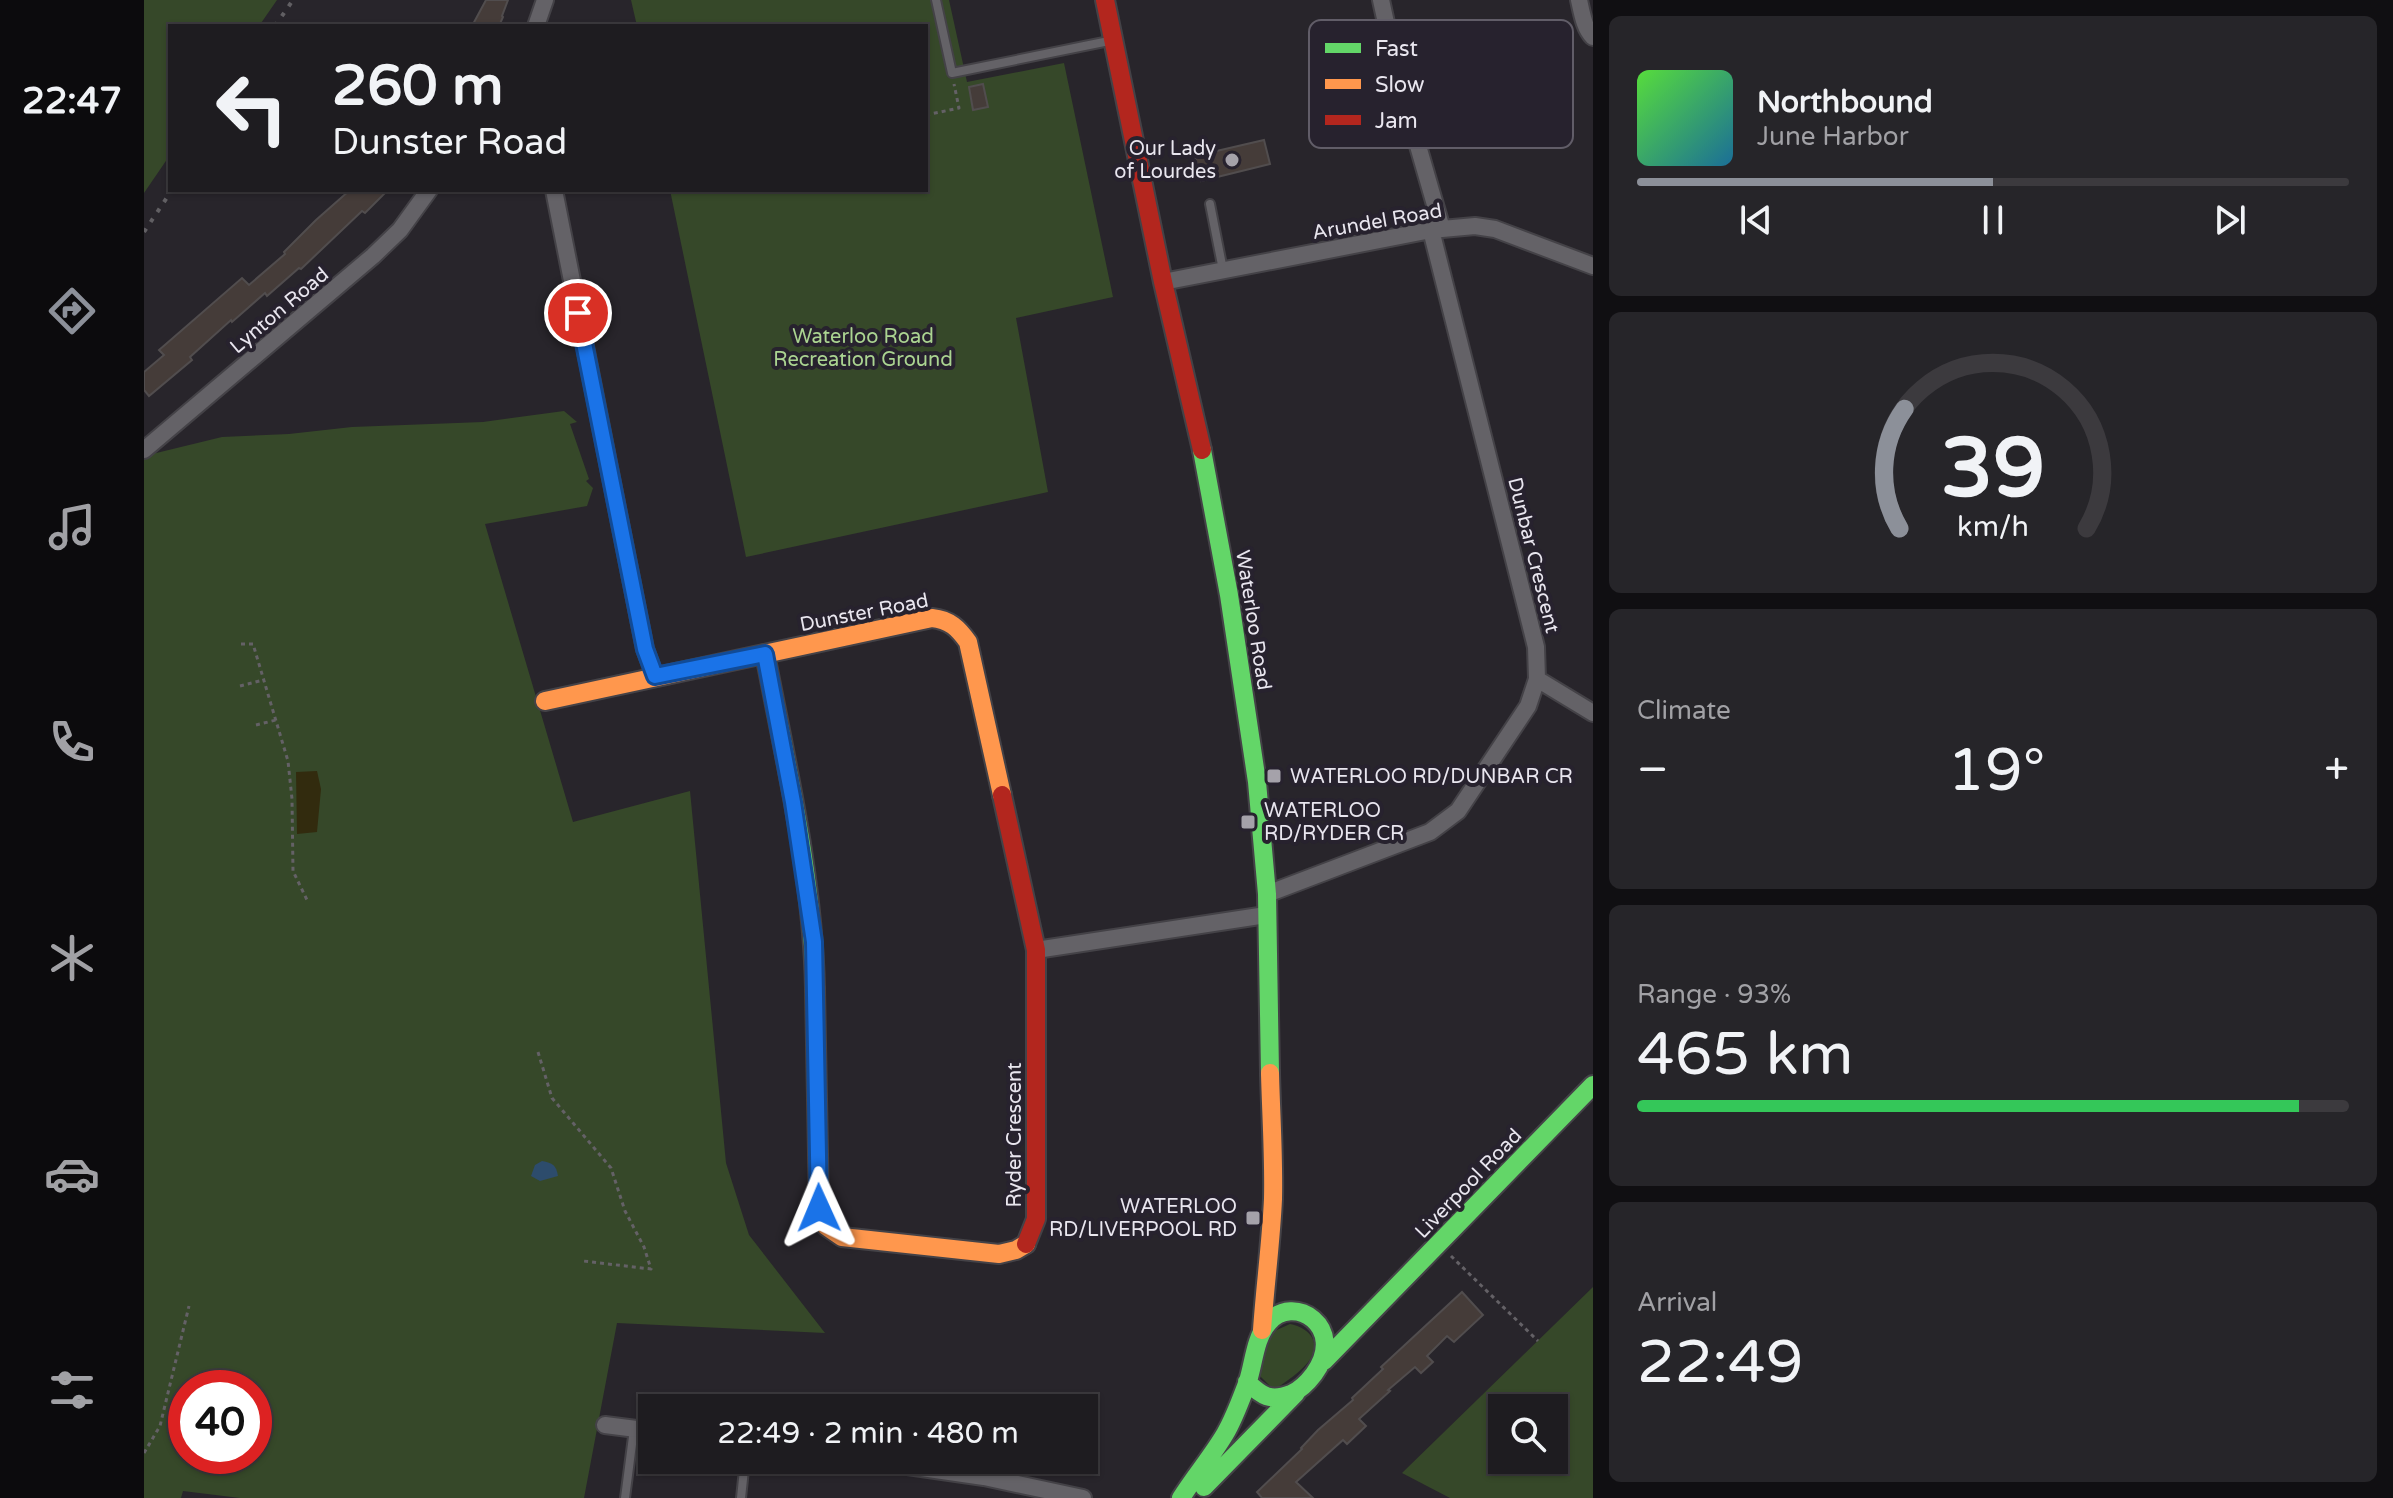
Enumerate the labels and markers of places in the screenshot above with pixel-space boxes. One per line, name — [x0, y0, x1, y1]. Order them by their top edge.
place label: Our Lady of Lourdes — [1114, 137, 1216, 184]
marker: Our Lady of Lourdes — [1223, 151, 1241, 169]
pin — [544, 279, 612, 347]
place label: WATERLOO RD/DUNBAR CR — [1290, 765, 1573, 789]
marker: WATERLOO RD/DUNBAR CR — [1265, 767, 1283, 785]
place label: WATERLOO RD/RYDER CR — [1264, 799, 1404, 846]
marker: WATERLOO RD/RYDER CR — [1239, 813, 1257, 831]
place label: WATERLOO RD/LIVERPOOL RD — [1049, 1195, 1237, 1242]
marker: WATERLOO RD/LIVERPOOL RD — [1244, 1209, 1262, 1227]

